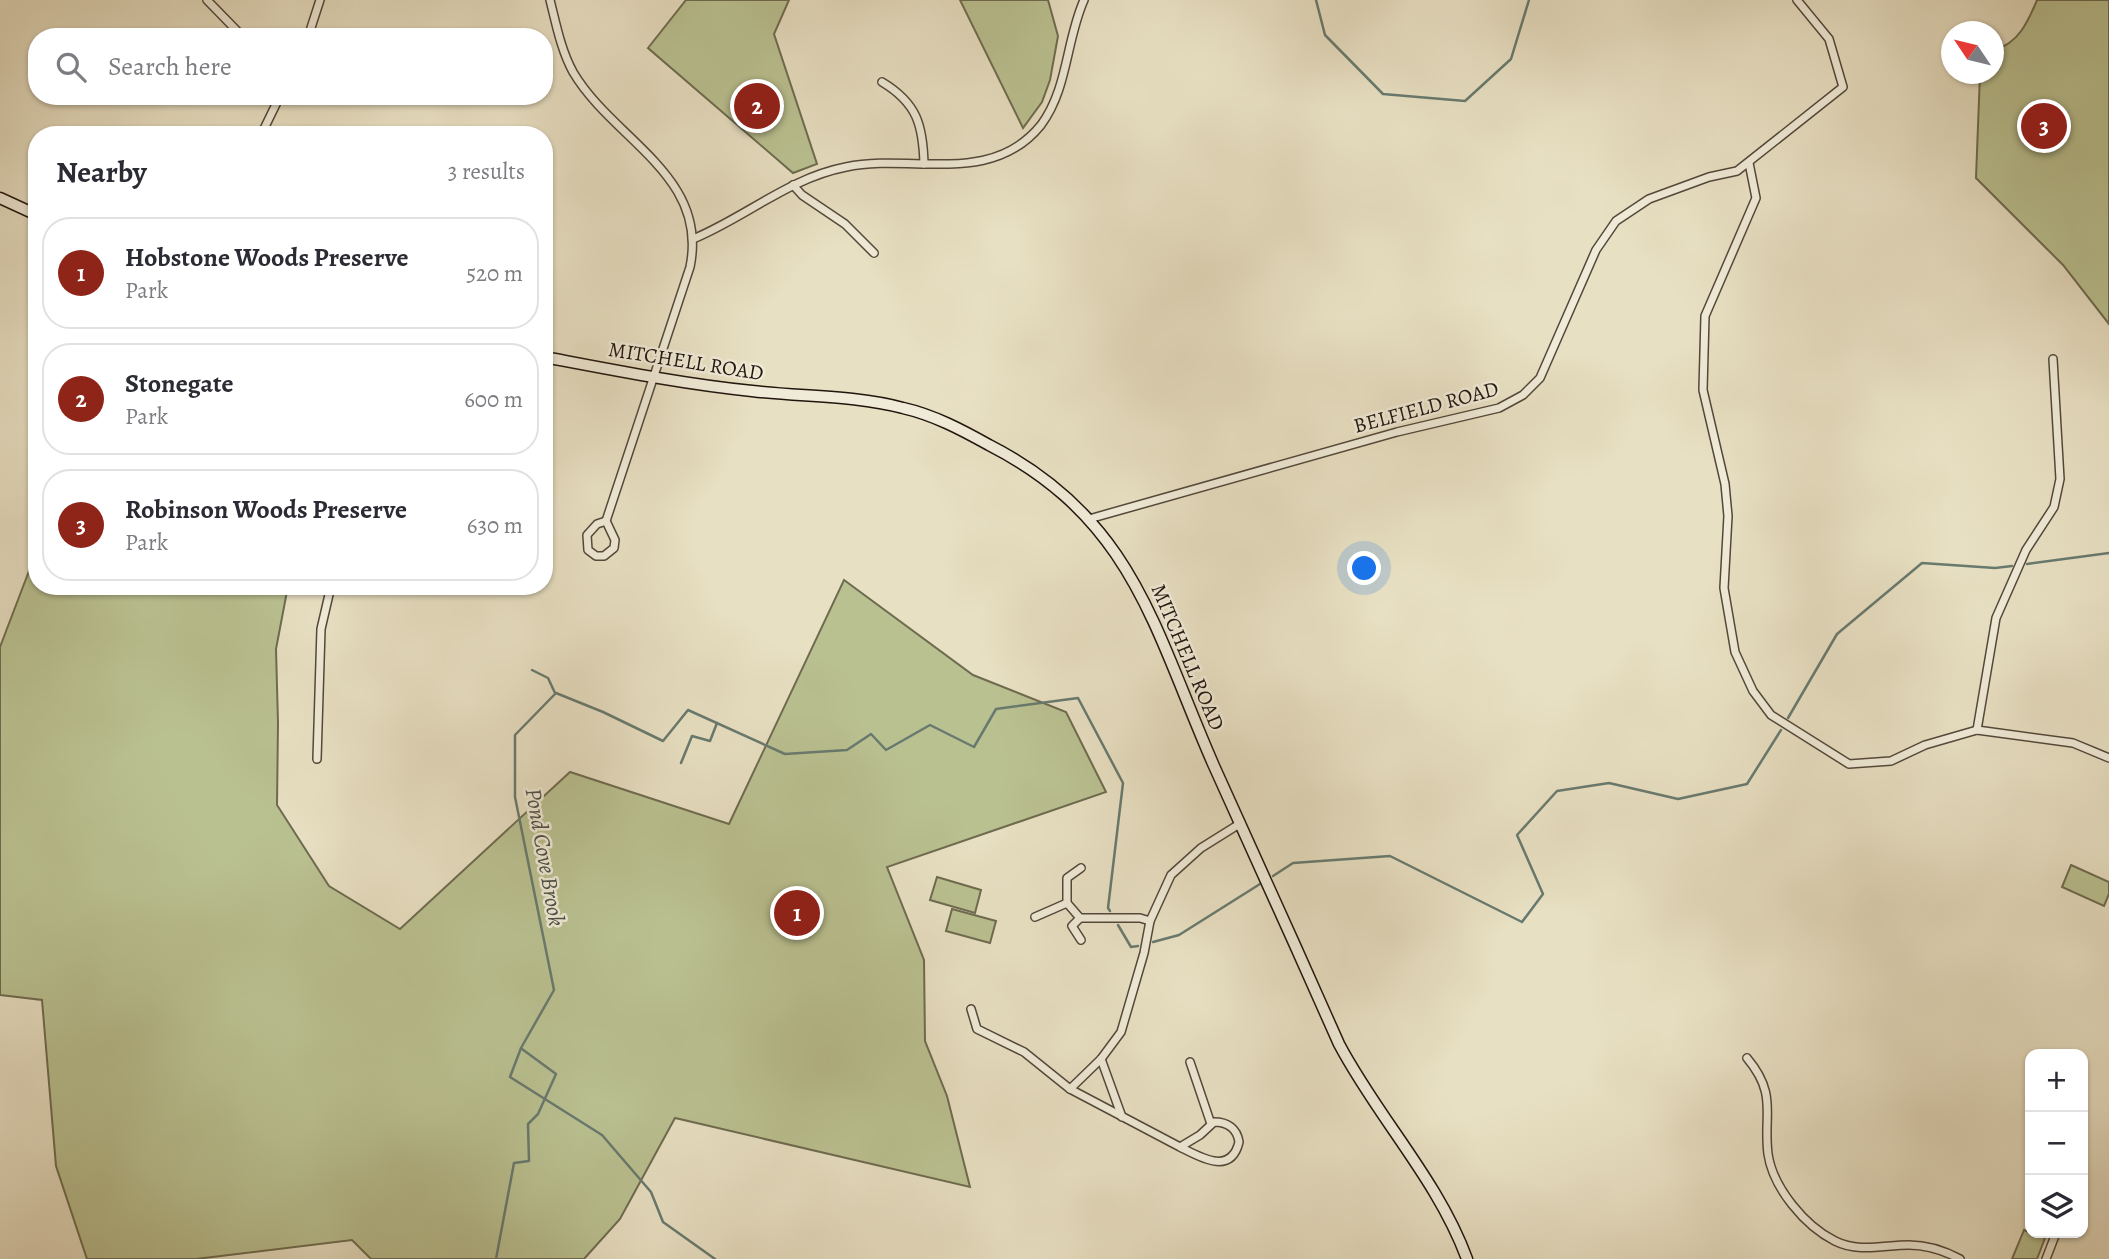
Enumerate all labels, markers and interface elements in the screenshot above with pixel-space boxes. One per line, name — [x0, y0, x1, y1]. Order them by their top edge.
north arrow — [1941, 21, 2004, 84]
search box — [28, 28, 553, 105]
icon: search — [52, 48, 90, 86]
text: Search here — [108, 49, 232, 84]
pin: 2 — [734, 80, 780, 132]
pin: 3 — [2021, 100, 2067, 152]
text: Nearby — [56, 152, 147, 192]
text: 3 results — [448, 156, 525, 187]
text: Hobstone Woods Preserve — [125, 240, 408, 275]
text: 1 — [77, 258, 85, 289]
text: 520 m — [466, 258, 523, 289]
text: Park — [125, 275, 168, 306]
street label: MITCHELL ROAD — [606, 335, 766, 387]
text: Stonegate — [125, 366, 234, 401]
street label: BELFIELD ROAD — [1350, 374, 1502, 440]
text: 2 — [75, 384, 87, 415]
text: 600 m — [464, 384, 523, 415]
text: Park — [125, 401, 168, 432]
text: Robinson Woods Preserve — [125, 492, 407, 527]
text: 3 — [76, 510, 86, 541]
text: 630 m — [467, 510, 523, 541]
text: Park — [125, 527, 168, 558]
your location — [1347, 551, 1381, 585]
street label: MITCHELL ROAD — [1145, 579, 1231, 735]
water label: Pond Cove Brook — [518, 785, 572, 929]
pin: 1 — [774, 887, 820, 939]
map controls — [2025, 1049, 2088, 1238]
button: + — [2025, 1049, 2088, 1112]
button: − — [2025, 1112, 2088, 1175]
button: layers — [2025, 1175, 2088, 1238]

